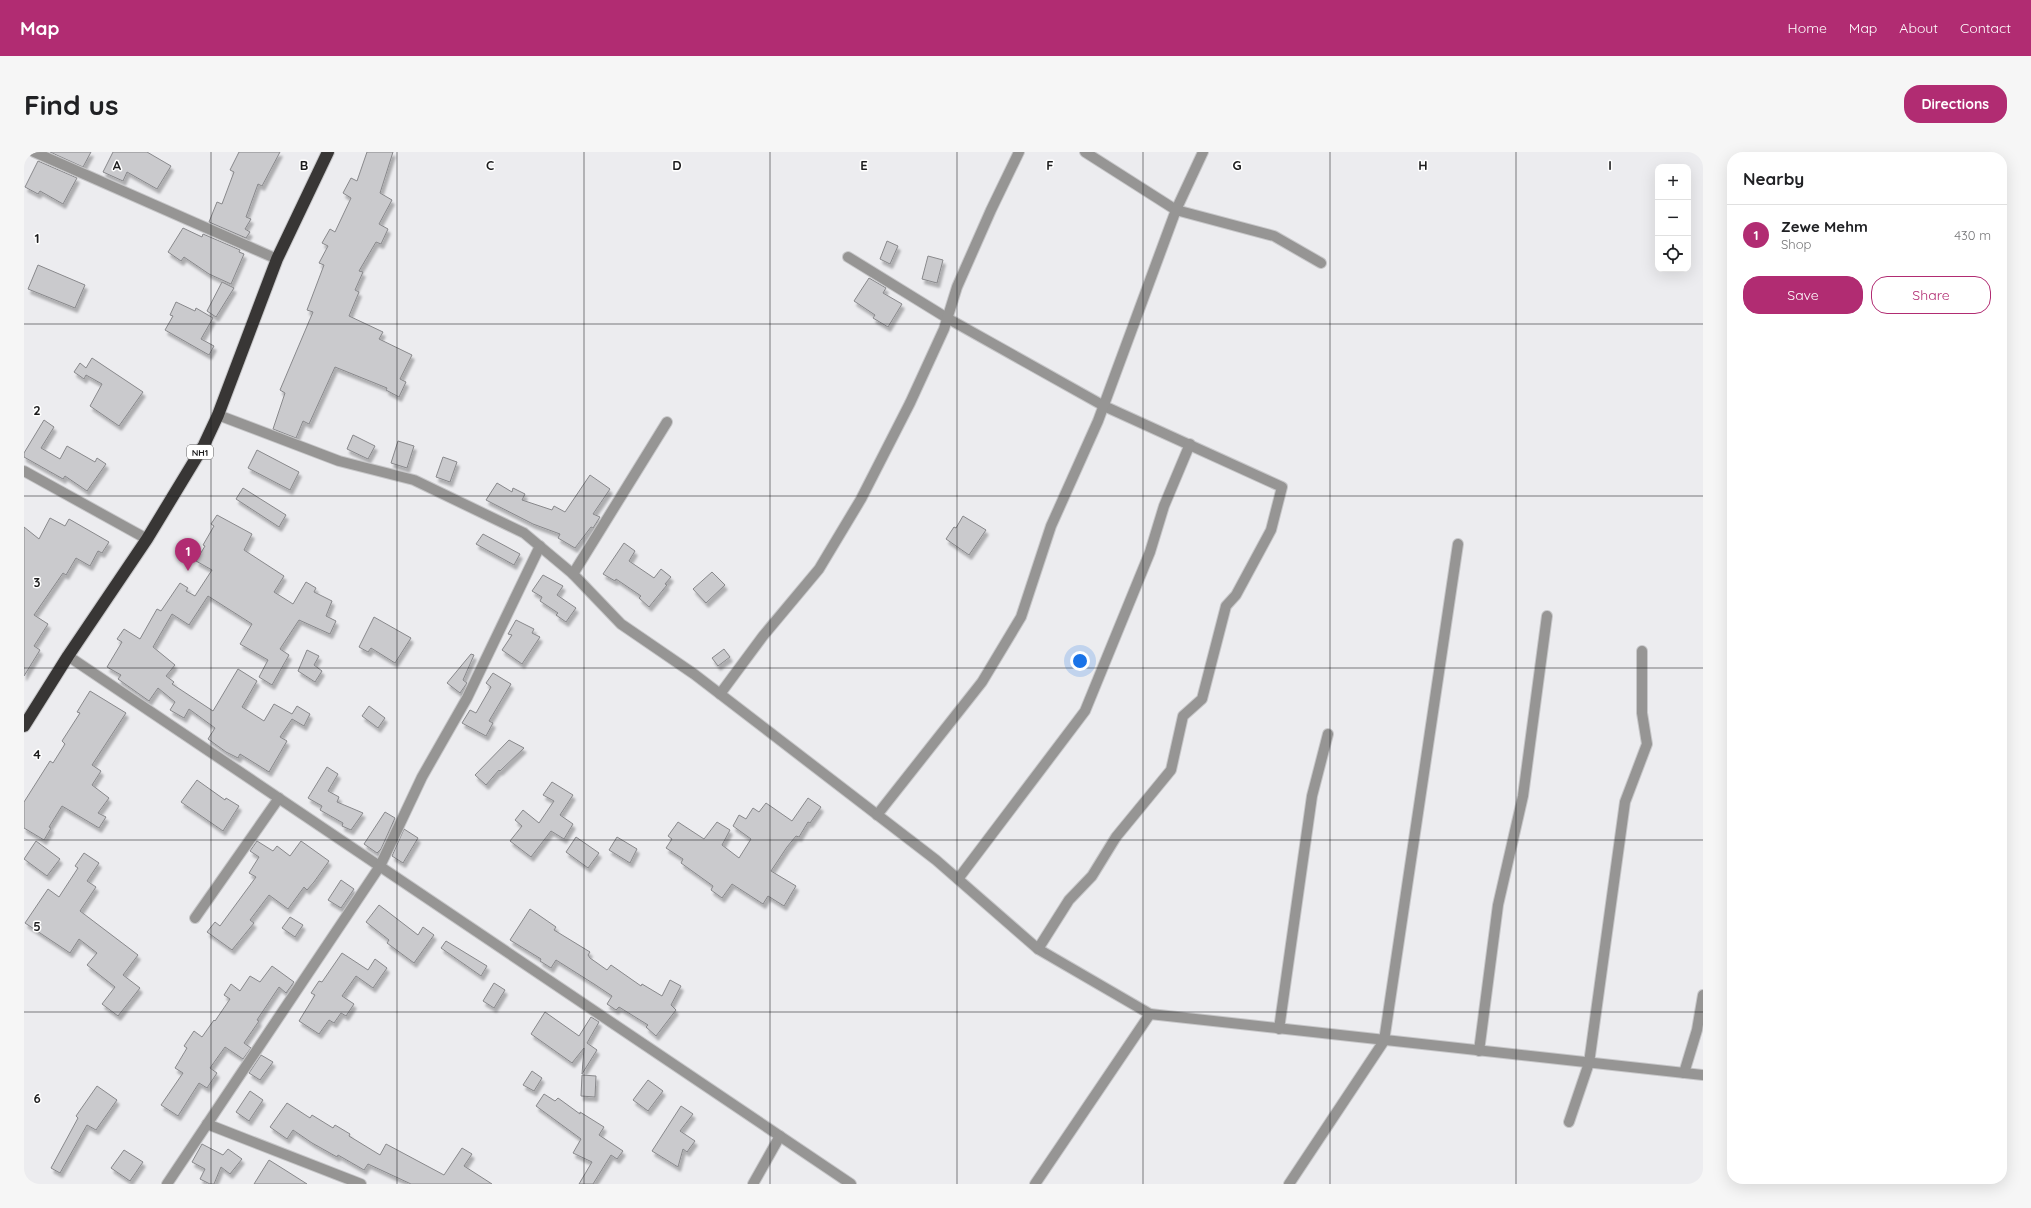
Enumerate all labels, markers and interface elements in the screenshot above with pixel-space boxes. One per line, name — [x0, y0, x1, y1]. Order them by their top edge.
text: Map — [20, 16, 59, 40]
text: Home — [1788, 19, 1827, 37]
text: Map — [1849, 19, 1877, 37]
text: About — [1899, 19, 1938, 37]
text: Contact — [1960, 19, 2011, 37]
button: Directions — [1904, 85, 2007, 123]
text: Find us — [24, 87, 118, 122]
text: A — [113, 157, 122, 173]
text: B — [300, 157, 308, 173]
text: C — [486, 157, 494, 173]
text: D — [672, 157, 682, 173]
text: E — [860, 157, 868, 173]
text: F — [1046, 157, 1054, 173]
text: G — [1232, 157, 1242, 173]
text: H — [1418, 157, 1428, 173]
text: I — [1608, 157, 1612, 173]
map controls — [1655, 164, 1691, 272]
button: + — [1655, 164, 1691, 200]
text: Nearby — [1743, 168, 1804, 189]
button: − — [1655, 200, 1691, 236]
text: Zewe Mehm — [1781, 217, 1868, 236]
text: 1 — [1753, 227, 1759, 243]
text: 430 m — [1954, 227, 1991, 243]
text: 1 — [34, 230, 40, 246]
button: locate — [1655, 236, 1691, 272]
text: Shop — [1781, 236, 1811, 252]
button: Save — [1743, 276, 1863, 314]
button: Share — [1871, 276, 1991, 314]
text: 2 — [33, 402, 41, 418]
road number: NH1 — [187, 445, 213, 459]
pin: 1 — [175, 538, 201, 571]
text: 3 — [34, 574, 41, 590]
your location — [1070, 651, 1090, 671]
text: 4 — [33, 746, 41, 762]
text: 5 — [33, 918, 41, 934]
text: 6 — [33, 1090, 41, 1106]

